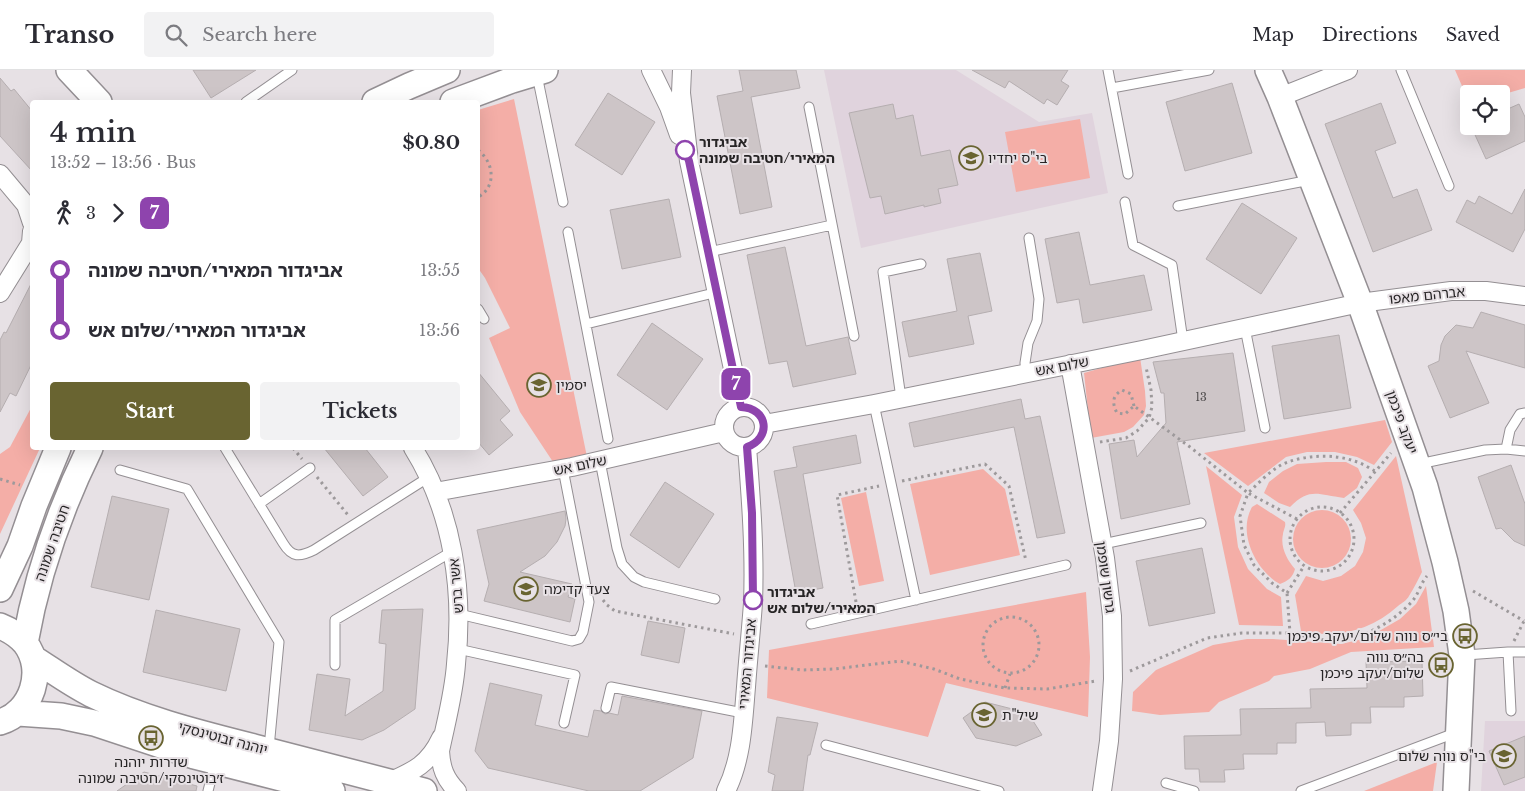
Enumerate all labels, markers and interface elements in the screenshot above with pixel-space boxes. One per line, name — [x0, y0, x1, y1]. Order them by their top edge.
search box — [144, 12, 494, 57]
text: Transo — [25, 20, 114, 49]
icon: search — [162, 21, 190, 49]
text: Search here — [202, 23, 317, 46]
text: Map — [1252, 24, 1294, 46]
text: Directions — [1322, 24, 1418, 46]
text: Saved — [1446, 24, 1500, 46]
map controls — [1460, 85, 1510, 135]
button: locate — [1460, 85, 1510, 135]
text: 4 min — [50, 115, 136, 150]
text: $0.80 — [402, 131, 460, 154]
place label: אביגדור המאירי/חטיבה שמונה — [699, 133, 835, 167]
marker: אביגדור המאירי/חטיבה שמונה — [675, 140, 695, 160]
school or university icon: בי"ס יחדיו — [958, 145, 984, 171]
place label: בי"ס יחדיו — [988, 149, 1048, 167]
text: 13:52 – 13:56 · Bus — [50, 152, 196, 172]
icon: walk — [50, 199, 78, 227]
icon: forward — [104, 199, 132, 227]
text: 7 — [150, 202, 159, 224]
text: 3 — [86, 203, 96, 223]
text: אביגדור המאירי/חטיבה שמונה — [88, 259, 343, 282]
text: 13:55 — [420, 260, 460, 280]
street label: אברהם מאפו — [1388, 282, 1466, 308]
text: אביגדור המאירי/שלום אש — [88, 319, 306, 342]
text: 13:56 — [419, 320, 460, 340]
street label: שלום אש — [1034, 352, 1090, 380]
line badge: 7 — [720, 368, 752, 400]
school or university icon: יסמין — [526, 372, 552, 398]
text: 7 — [731, 373, 741, 395]
place label: יסמין — [556, 376, 587, 394]
button: Start — [50, 382, 250, 440]
button: Tickets — [260, 382, 460, 440]
street label: יעקב פיכמן — [1382, 388, 1422, 456]
house number: 13 — [1195, 390, 1207, 404]
street label: שלום אש — [552, 451, 608, 479]
street label: חטיבה שמונה — [30, 502, 74, 584]
street label: גרשון שופמן — [1092, 540, 1120, 614]
street label: אשר ברש — [445, 558, 467, 614]
school or university icon: צעד קדימה — [513, 576, 539, 602]
place label: צעד קדימה — [544, 580, 610, 598]
place label: אביגדור המאירי/שלום אש — [767, 583, 876, 617]
marker: אביגדור המאירי/שלום אש — [743, 590, 763, 610]
street label: אביגדור המאירי — [734, 618, 760, 710]
bus stop icon: בי״ס נווה שלום/יעקב פיכמן — [1452, 623, 1478, 649]
place label: בי״ס נווה שלום/יעקב פיכמן — [1287, 627, 1448, 645]
place label: בה״ס נווה שלום/יעקב פיכמן — [1320, 648, 1424, 682]
bus stop icon: בה״ס נווה שלום/יעקב פיכמן — [1428, 652, 1454, 678]
school or university icon: שיל"ת — [971, 702, 997, 728]
place label: שיל"ת — [1002, 706, 1038, 724]
street label: יוהנה זבוטינסקי — [176, 717, 270, 759]
bus stop icon: שדרות יוהנה ז׳בוטינסקי/חטיבה שמונה — [138, 725, 164, 751]
school or university icon: בי"ס נווה שלום — [1491, 743, 1517, 769]
place label: בי"ס נווה שלום — [1398, 747, 1486, 765]
place label: שדרות יוהנה ז׳בוטינסקי/חטיבה שמונה — [78, 753, 224, 787]

